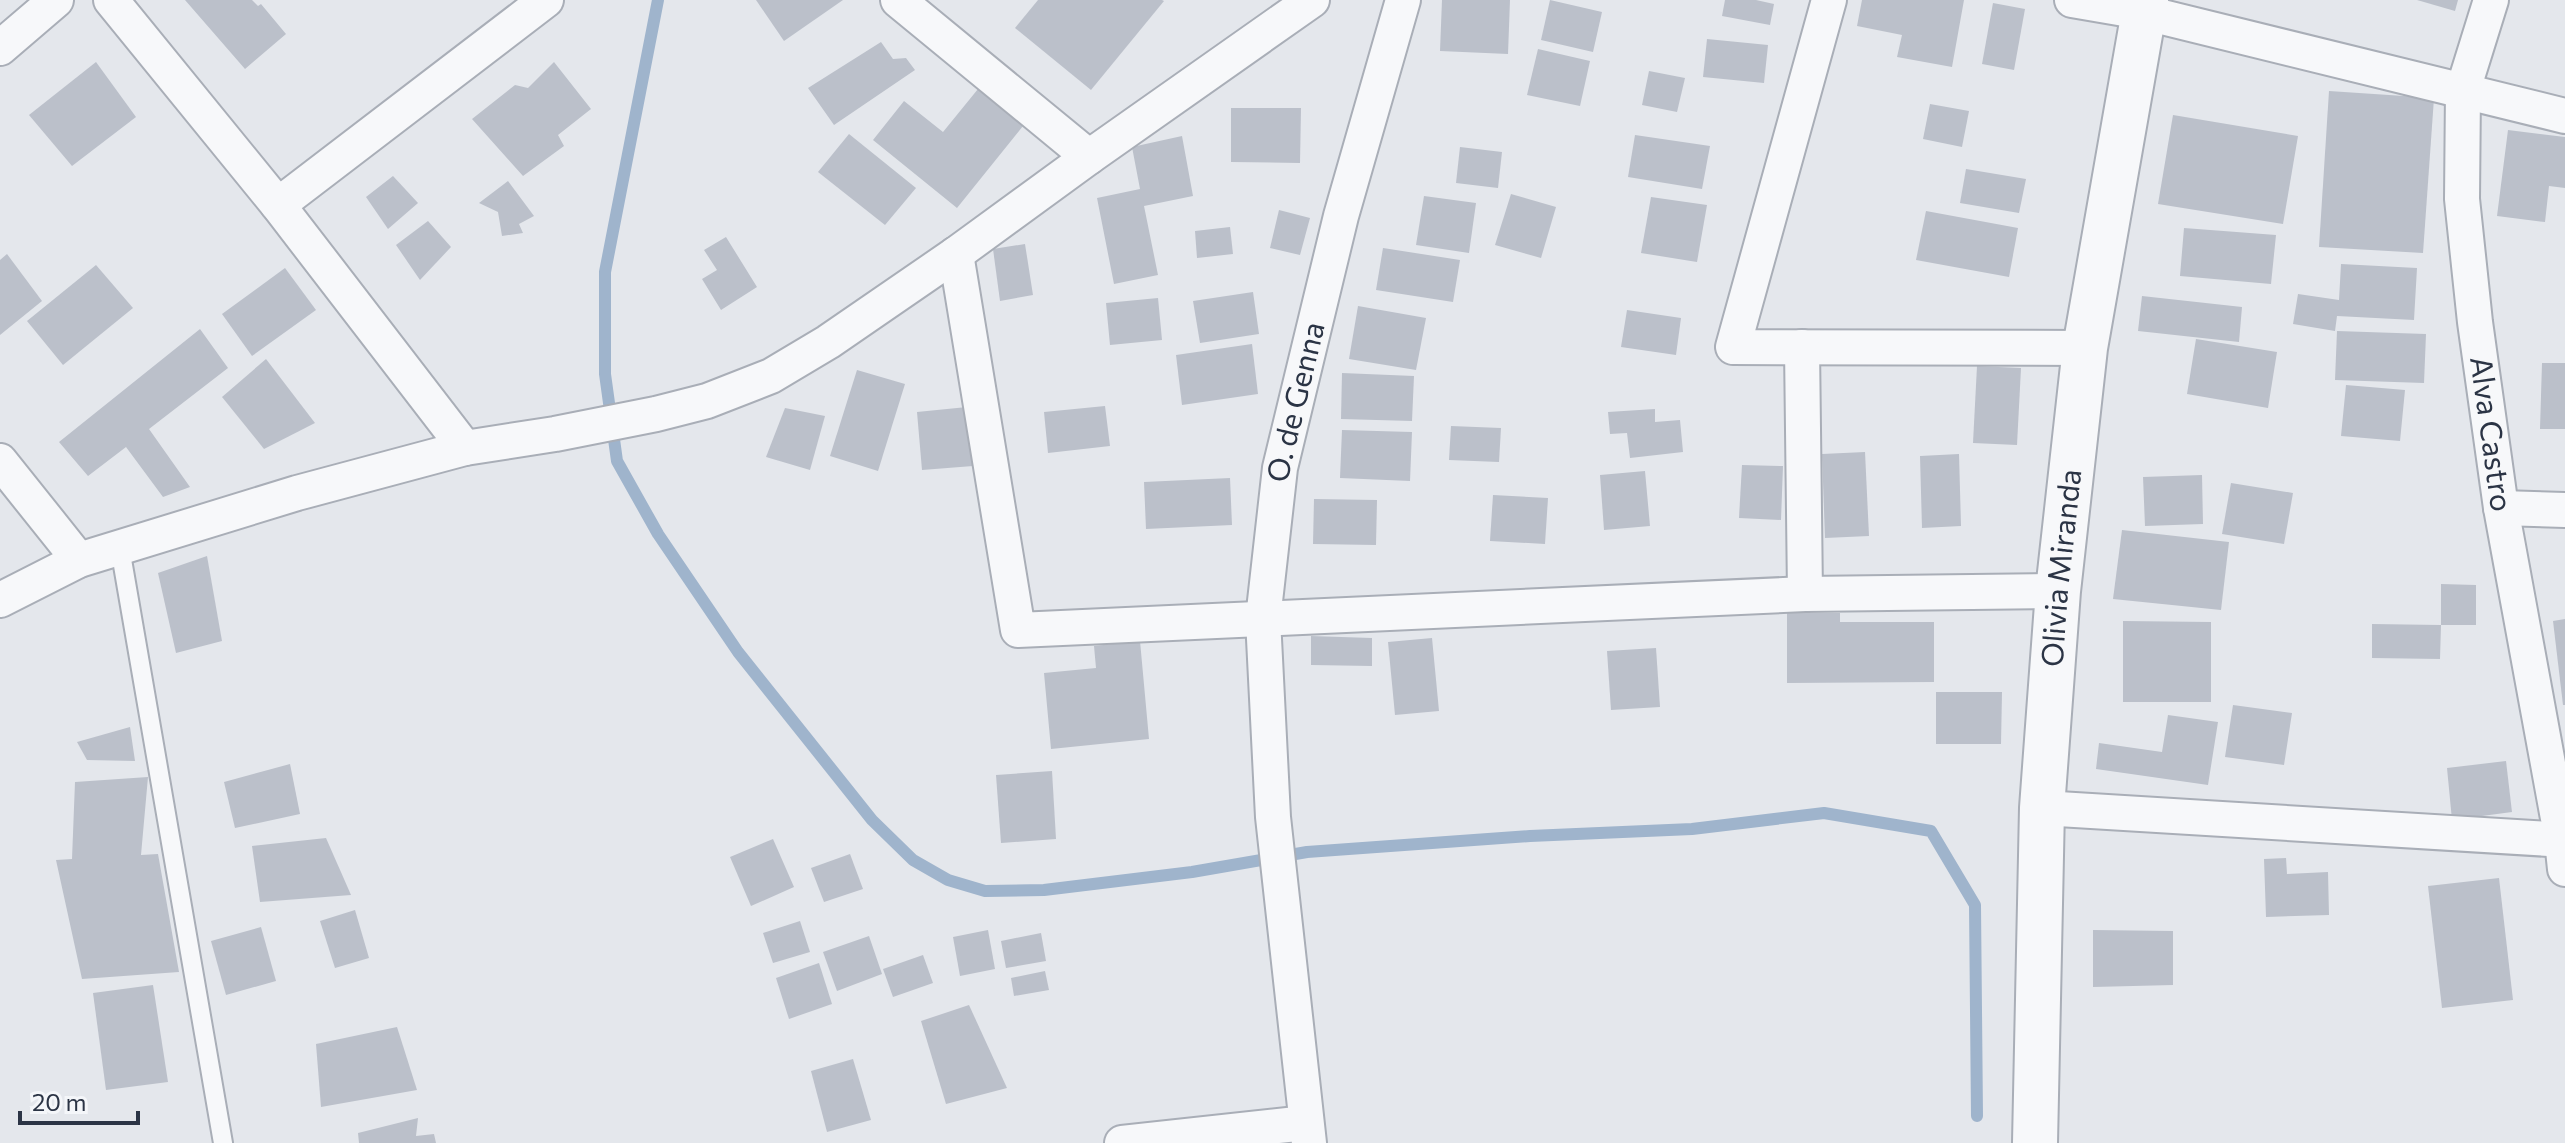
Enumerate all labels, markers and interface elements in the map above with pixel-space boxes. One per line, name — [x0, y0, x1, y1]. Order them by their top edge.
street label: O. de Genna — [1258, 318, 1331, 484]
street label: Alva Castro — [2464, 354, 2522, 514]
street label: Olivia Miranda — [2031, 467, 2087, 668]
scale bar — [20, 1075, 138, 1125]
text: 20 m — [32, 1087, 86, 1116]

